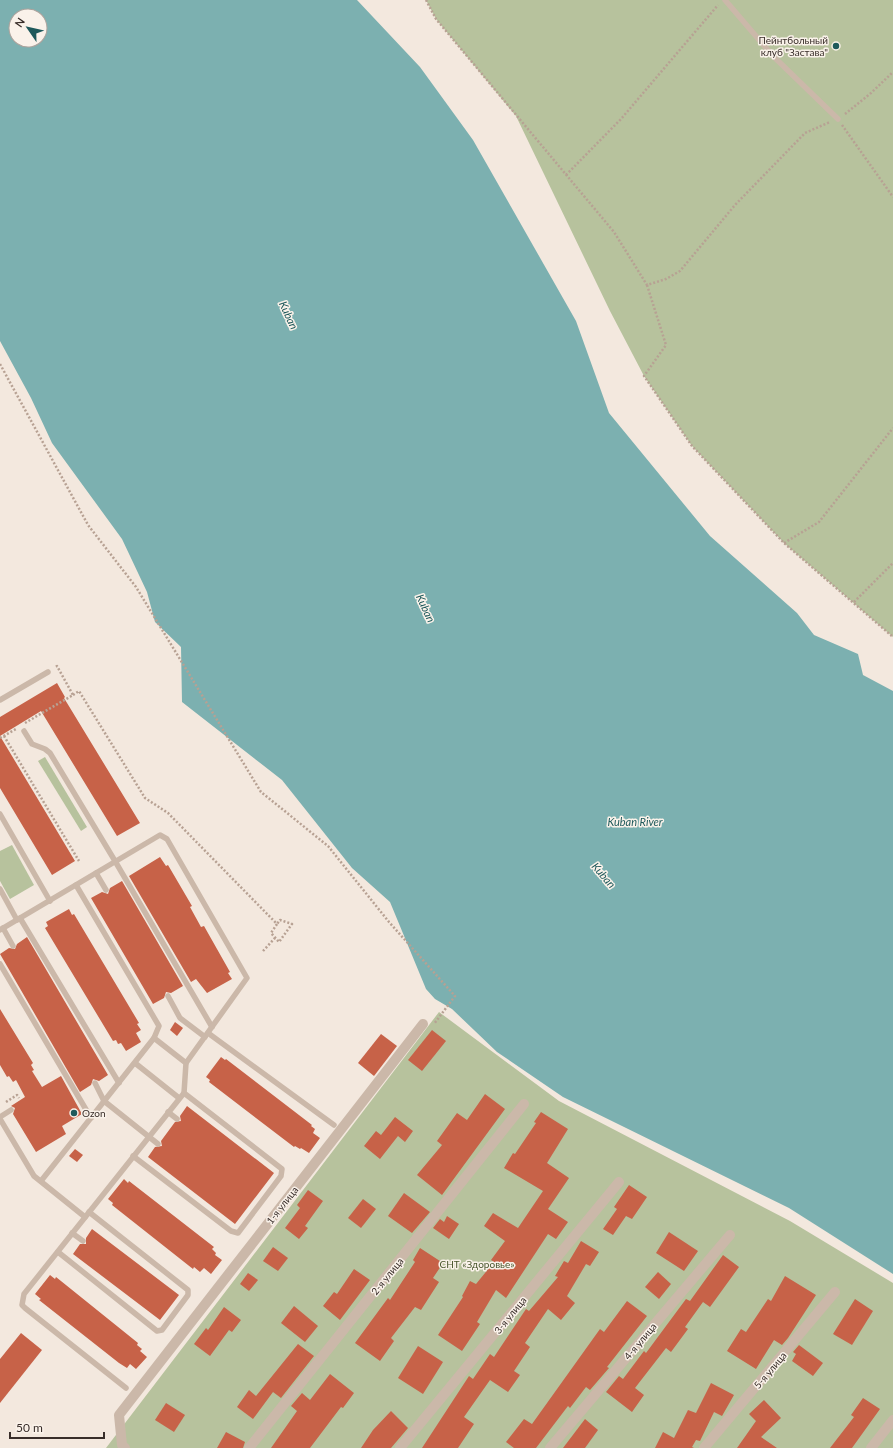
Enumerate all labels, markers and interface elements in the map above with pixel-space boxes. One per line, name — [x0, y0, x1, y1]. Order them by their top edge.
north arrow — [8, 8, 48, 48]
text: N — [12, 15, 27, 29]
place label: Пейнтбольный клуб "Застава" — [758, 34, 828, 58]
marker: Пейнтбольный клуб "Застава" — [831, 41, 841, 51]
water label: Kuban — [277, 299, 301, 331]
water label: Kuban — [414, 592, 438, 624]
water label: Kuban River — [607, 815, 663, 828]
water label: Kuban — [589, 860, 619, 891]
place label: Ozon — [82, 1107, 106, 1119]
marker: Ozon — [69, 1108, 79, 1118]
street label: 1-я улица — [264, 1184, 300, 1226]
street label: 2-я улица — [368, 1255, 406, 1297]
park label: СНТ «Здоровье» — [440, 1258, 514, 1270]
street label: 3-я улица — [491, 1294, 529, 1336]
street label: 4-я улица — [621, 1320, 659, 1362]
street label: 5-я улица — [751, 1349, 789, 1391]
scale bar — [10, 1414, 104, 1440]
text: 50 m — [16, 1420, 43, 1435]

